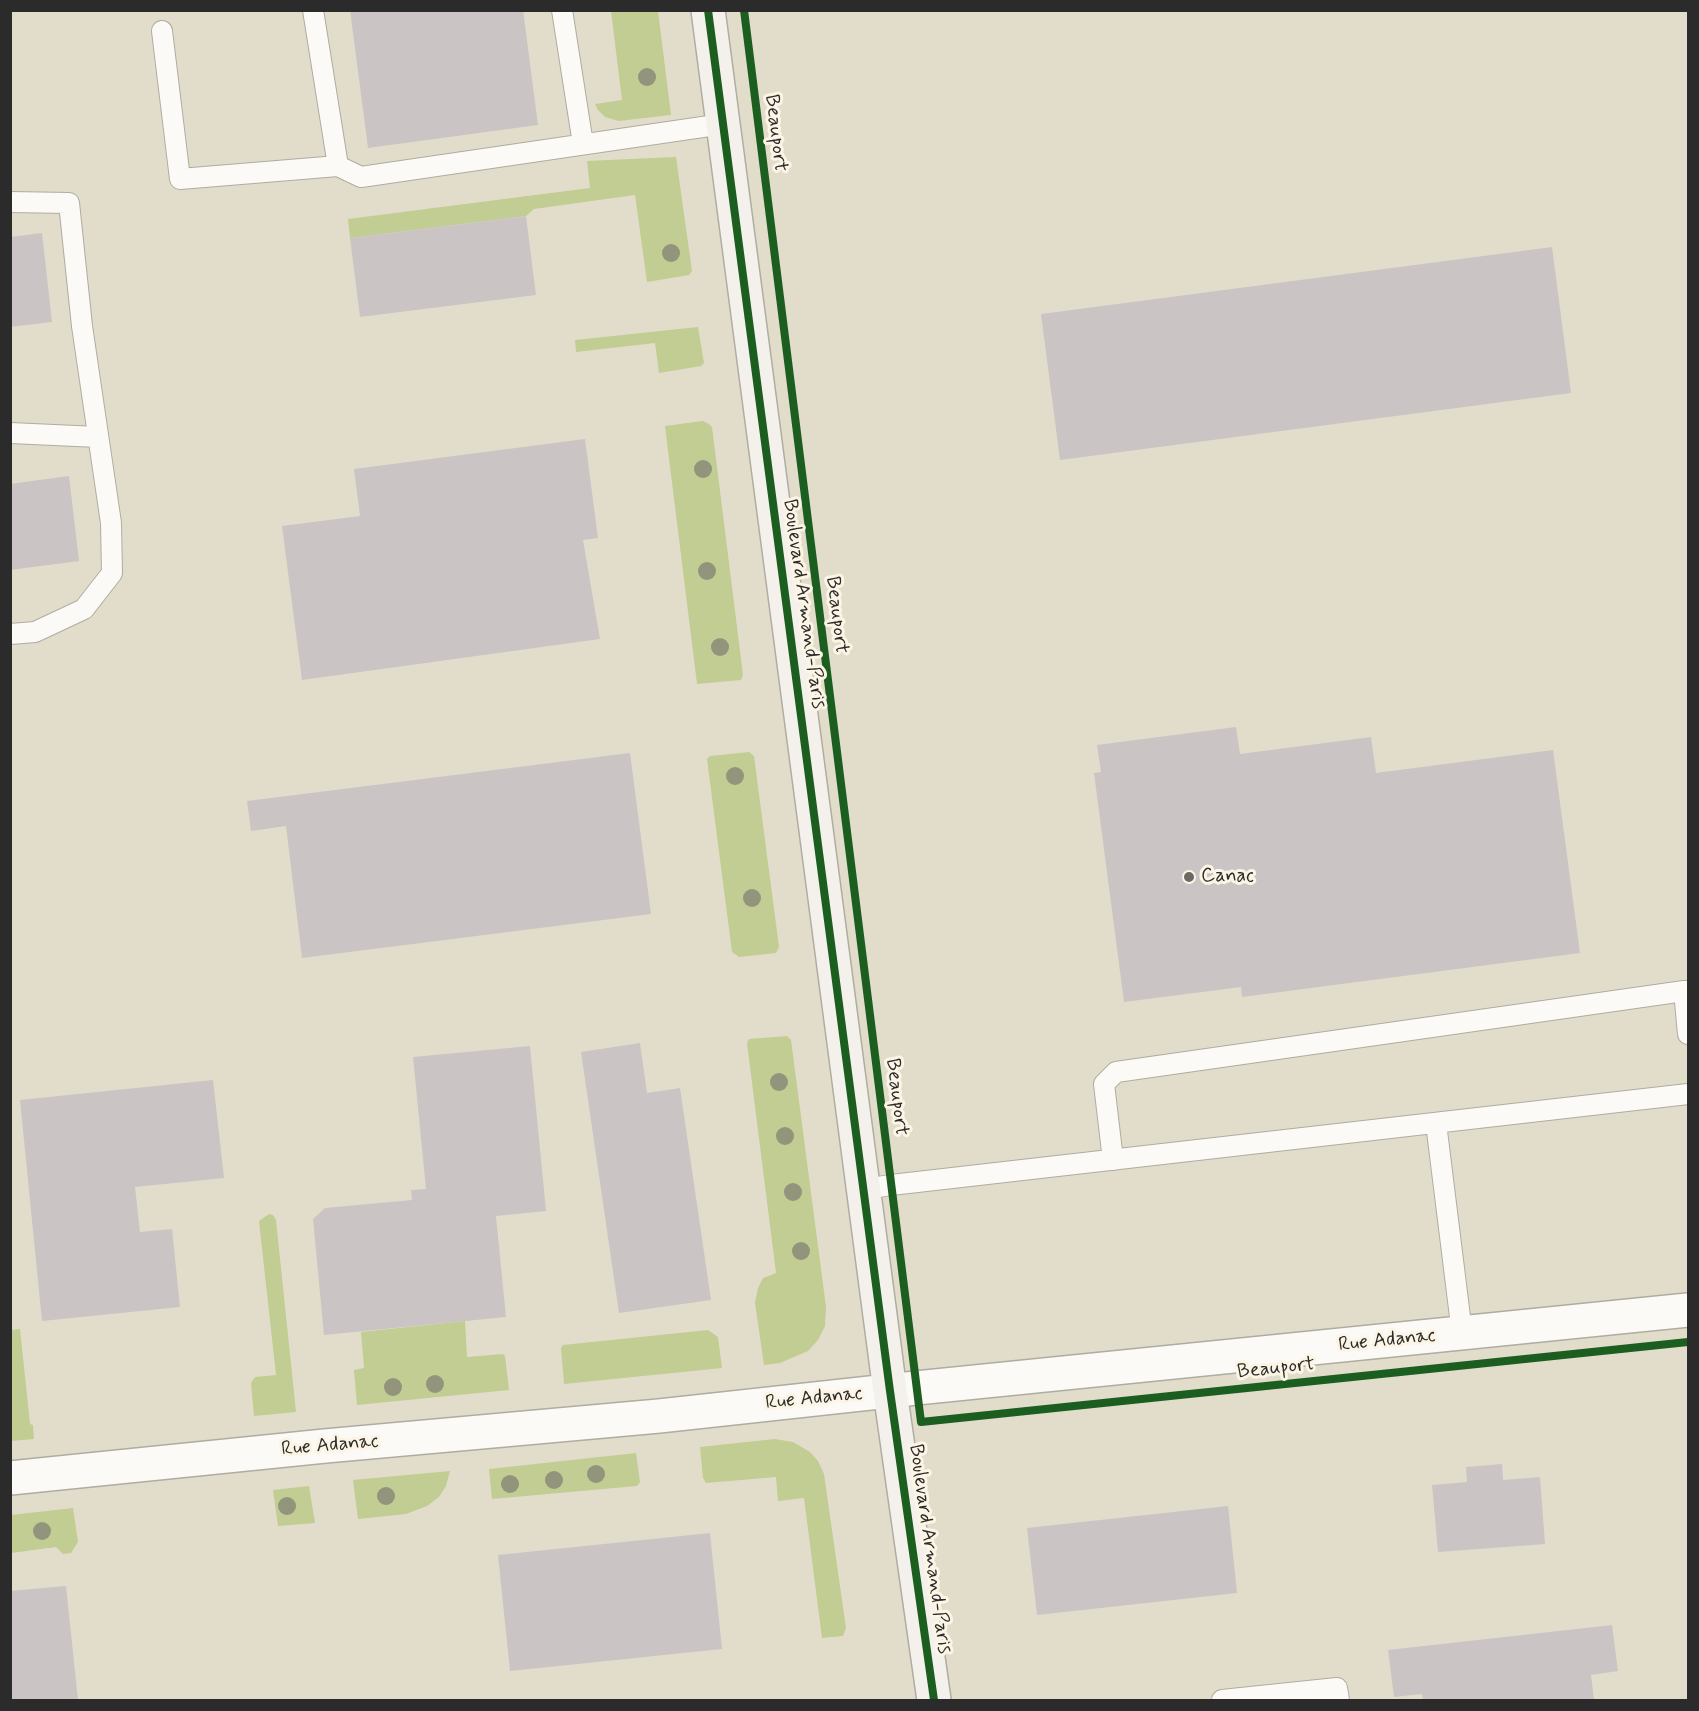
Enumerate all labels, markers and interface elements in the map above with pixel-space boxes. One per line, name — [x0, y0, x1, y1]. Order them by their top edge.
street label: Beauport — [758, 93, 792, 173]
street label: Boulevard Armand-Paris — [776, 498, 830, 710]
street label: Beauport — [819, 575, 853, 655]
place label: Canac — [1201, 865, 1254, 889]
marker: Canac — [1182, 870, 1196, 884]
street label: Beauport — [879, 1057, 913, 1137]
street label: Rue Adanac — [1337, 1324, 1437, 1358]
street label: Beauport — [1236, 1353, 1316, 1385]
street label: Rue Adanac — [764, 1382, 864, 1416]
street label: Rue Adanac — [280, 1430, 380, 1462]
street label: Boulevard Armand-Paris — [902, 1443, 956, 1655]

